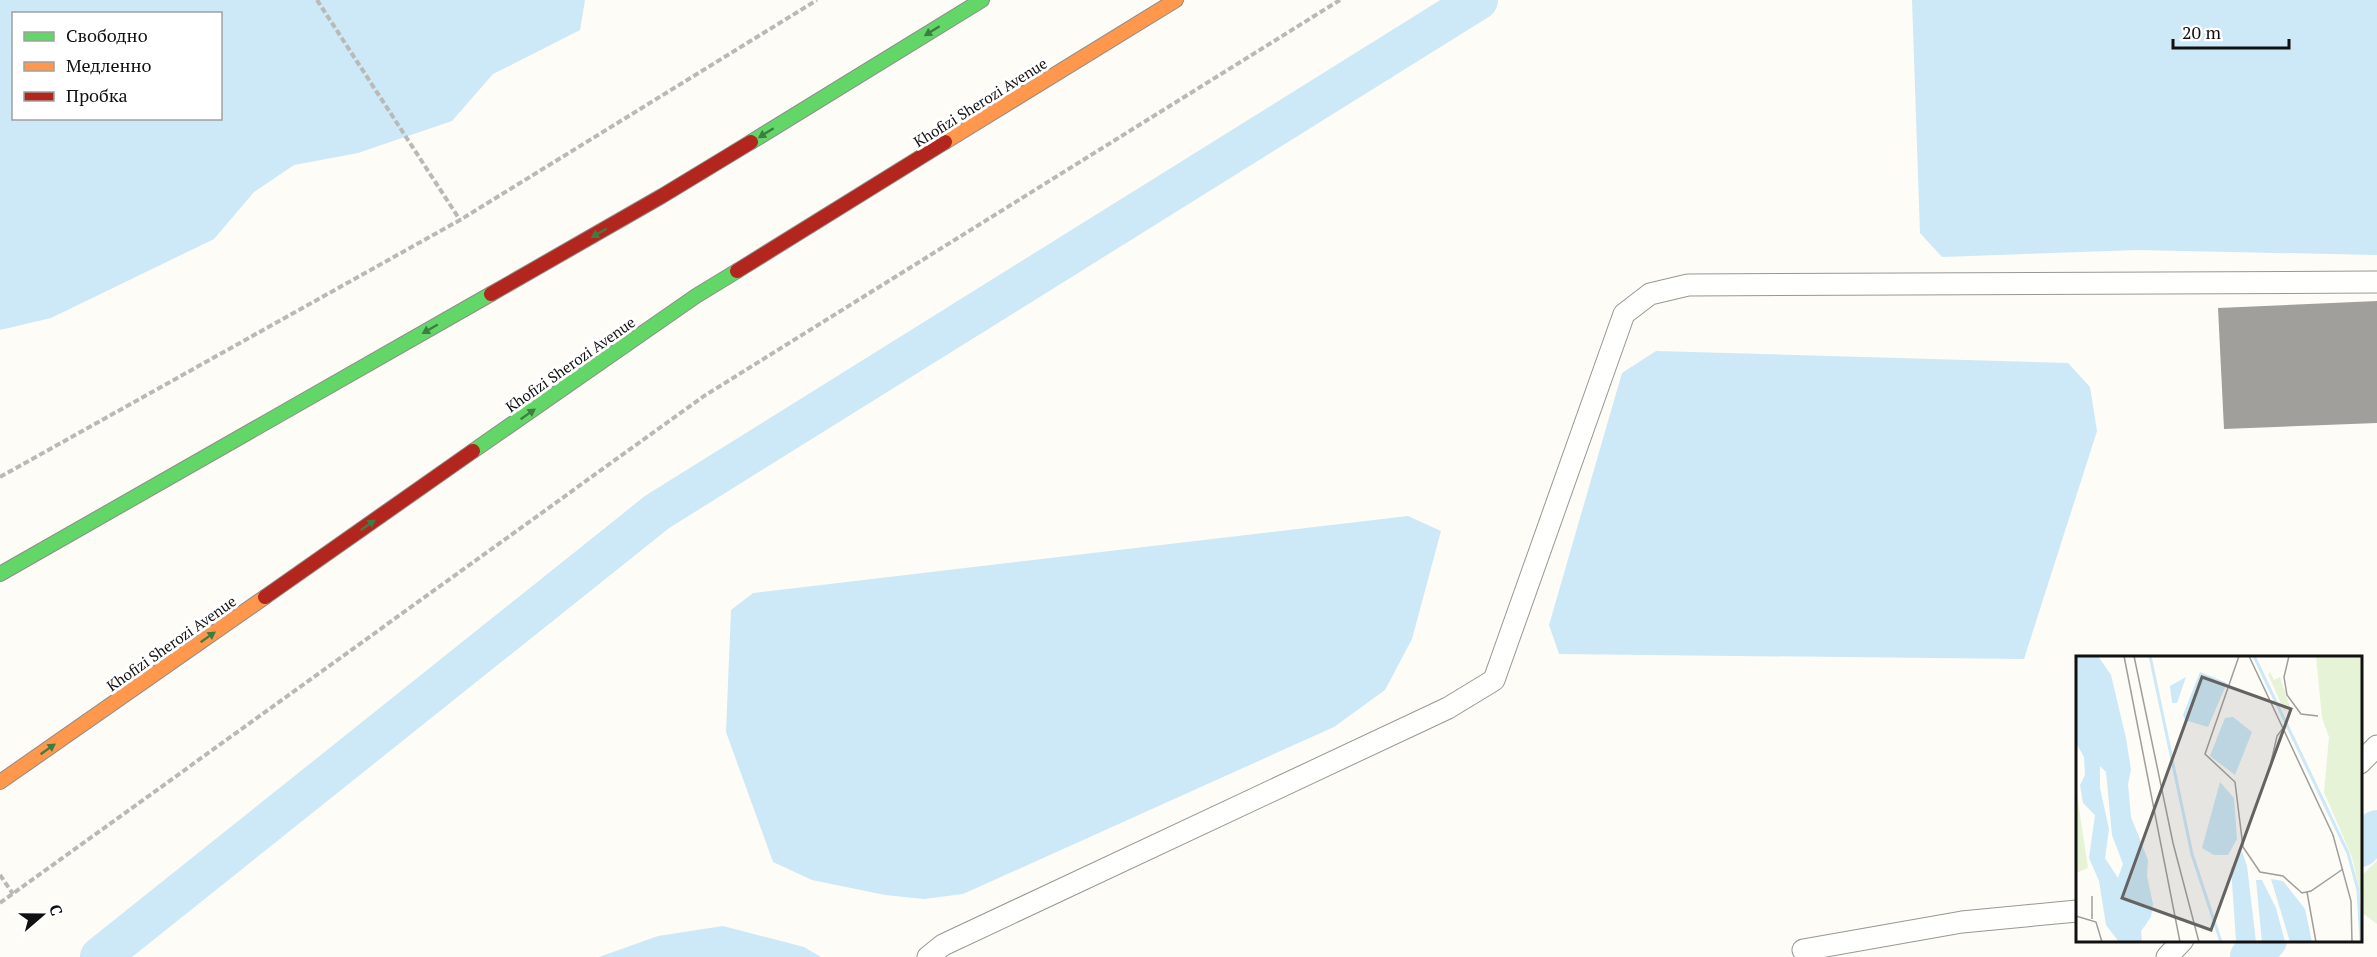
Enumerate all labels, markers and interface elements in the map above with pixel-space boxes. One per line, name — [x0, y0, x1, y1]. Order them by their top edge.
legend — [12, 12, 222, 120]
scale bar — [2173, 12, 2288, 50]
text: 20 m — [2182, 20, 2222, 44]
text: Свободно — [66, 23, 148, 47]
one-way arrow — [924, 25, 941, 36]
text: Медленно — [66, 53, 152, 77]
street label: Khofizi Sherozi Avenue — [909, 53, 1051, 151]
text: Пробка — [66, 83, 128, 107]
one-way arrow — [758, 127, 774, 138]
one-way arrow — [591, 227, 607, 238]
street label: Khofizi Sherozi Avenue — [501, 312, 639, 416]
one-way arrow — [421, 324, 438, 334]
one-way arrow — [519, 408, 535, 420]
one-way arrow — [360, 520, 375, 532]
street label: Khofizi Sherozi Avenue — [102, 591, 240, 695]
one-way arrow — [199, 631, 215, 643]
inset map — [2076, 656, 2362, 942]
one-way arrow — [40, 744, 56, 755]
north arrow — [12, 885, 72, 945]
text: С — [44, 901, 68, 919]

